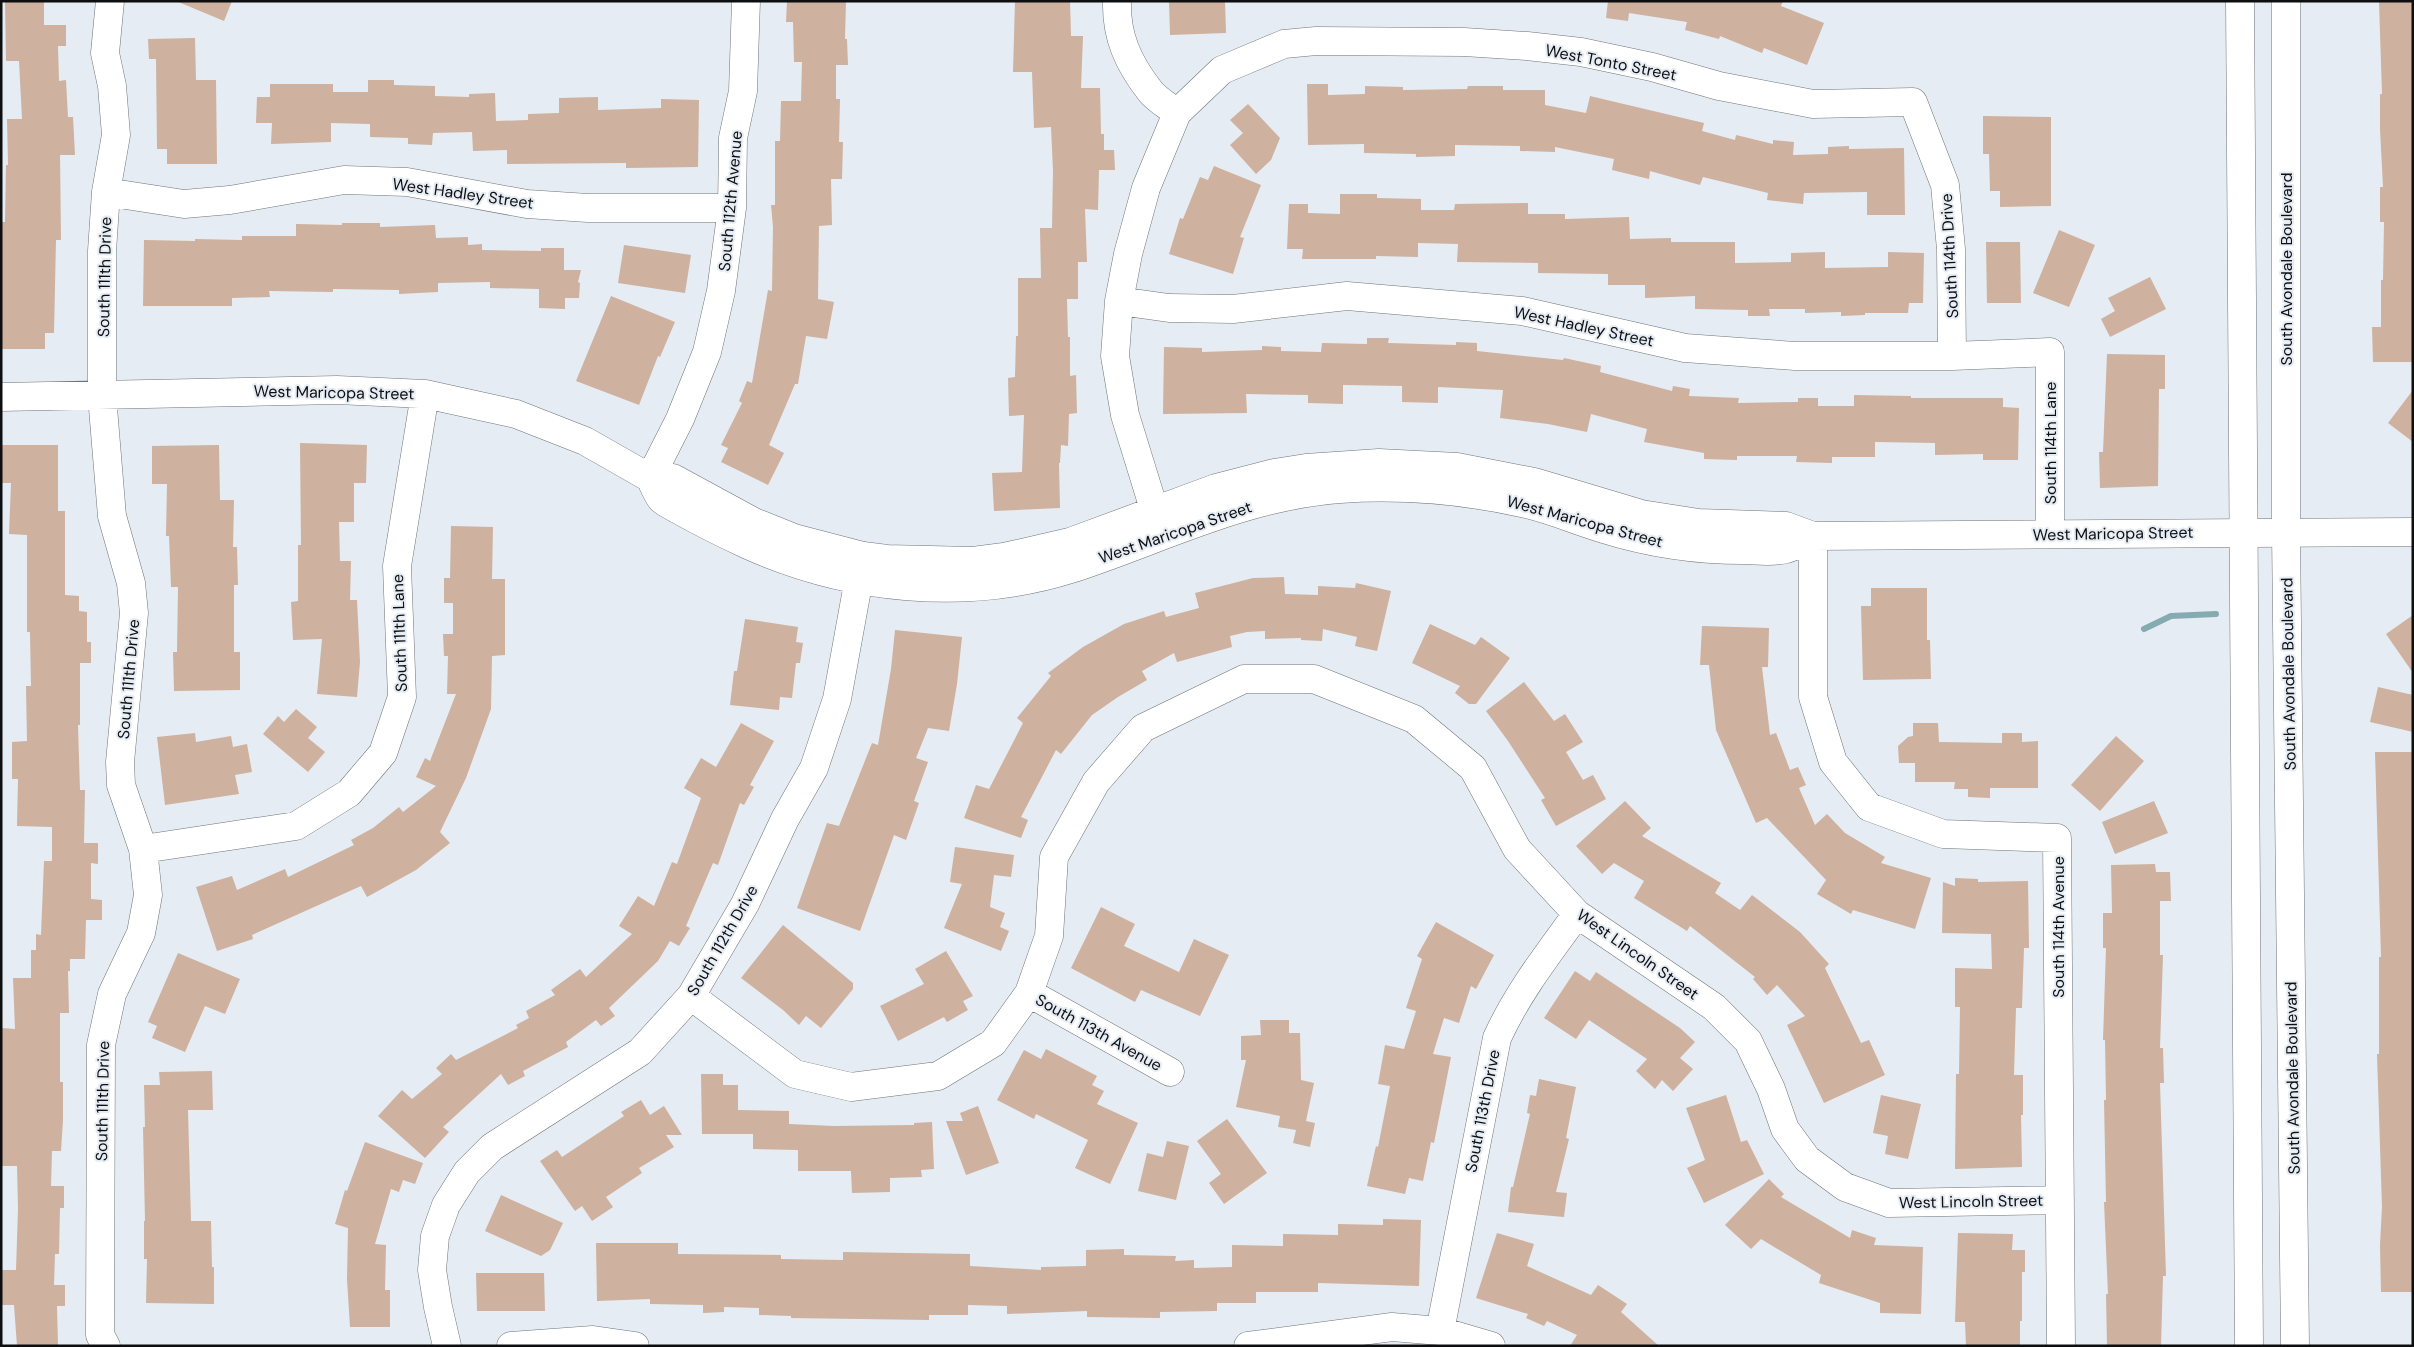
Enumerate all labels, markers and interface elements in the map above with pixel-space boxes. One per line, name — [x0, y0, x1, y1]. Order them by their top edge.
street label: West Tonto Street — [1543, 39, 1678, 86]
street label: South 112th Avenue — [714, 130, 747, 272]
street label: West Hadley Street — [391, 173, 535, 214]
street label: South Avondale Boulevard — [2276, 173, 2297, 365]
street label: South 114th Drive — [1936, 193, 1963, 319]
street label: South 111th Drive — [93, 217, 116, 337]
street label: West Hadley Street — [1512, 301, 1656, 352]
street label: West Maricopa Street — [253, 381, 415, 404]
street label: South 114th Lane — [2040, 382, 2061, 504]
street label: West Maricopa Street — [1504, 491, 1665, 552]
street label: West Maricopa Street — [1096, 496, 1255, 569]
street label: West Maricopa Street — [2032, 522, 2194, 545]
street label: South 111th Lane — [387, 574, 412, 692]
street label: South Avondale Boulevard — [2276, 577, 2301, 771]
street label: South 111th Drive — [113, 618, 144, 740]
street label: South 114th Avenue — [2048, 856, 2069, 998]
street label: South 112th Drive — [682, 881, 763, 999]
street label: West Lincoln Street — [1573, 904, 1703, 1004]
street label: South Avondale Boulevard — [2280, 981, 2305, 1175]
street label: South 113th Avenue — [1032, 989, 1166, 1076]
street label: South 111th Drive — [91, 1041, 114, 1161]
street label: South 113th Drive — [1460, 1048, 1505, 1174]
street label: West Lincoln Street — [1899, 1190, 2043, 1213]

